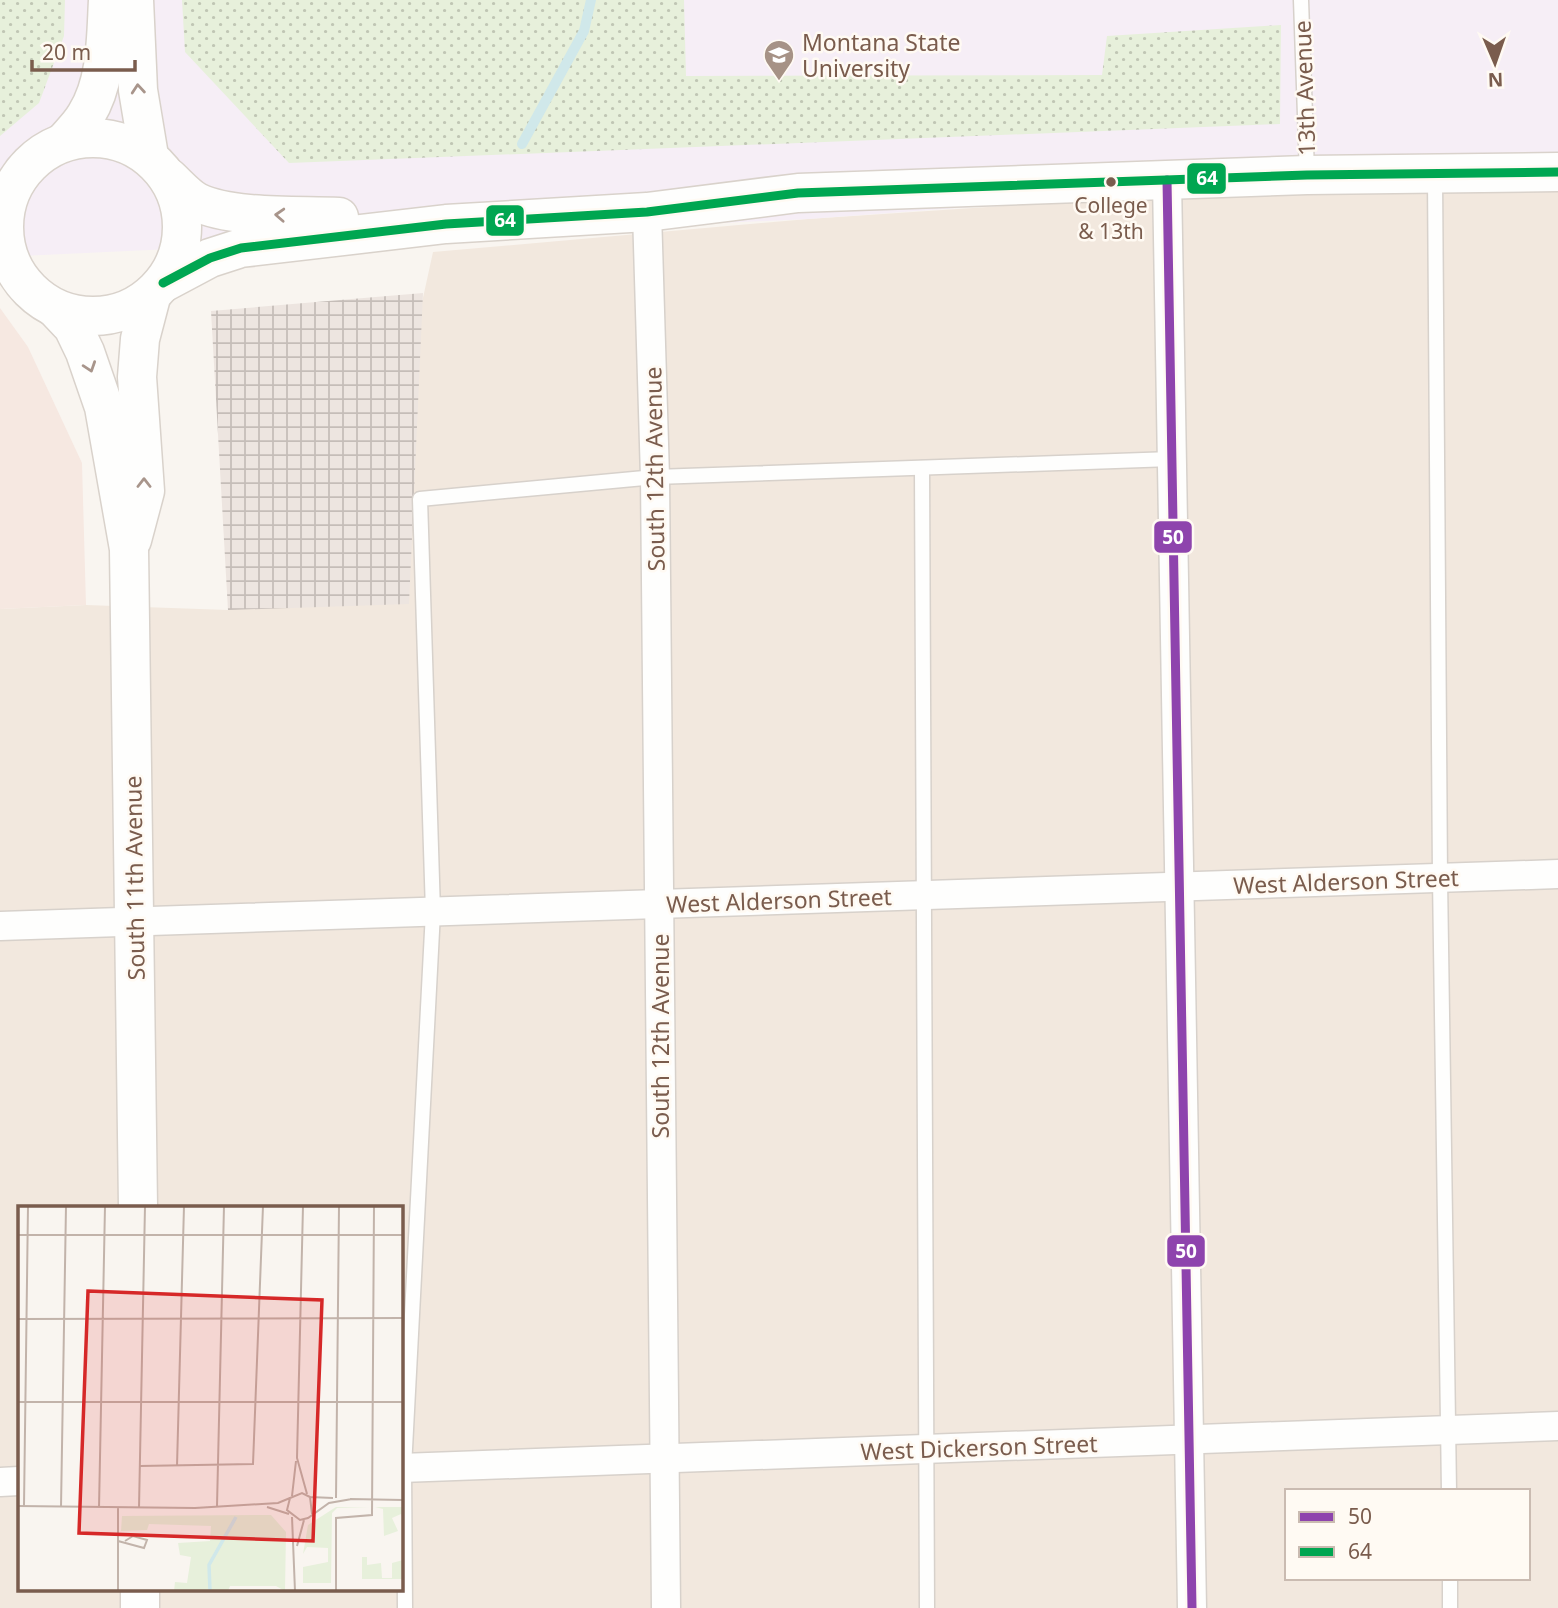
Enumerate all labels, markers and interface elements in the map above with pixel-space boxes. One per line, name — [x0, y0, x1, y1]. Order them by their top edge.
street label: 13th Avenue — [1286, 20, 1322, 156]
place label: Montana State University — [802, 26, 960, 84]
scale bar — [32, 28, 135, 72]
north arrow — [1460, 28, 1530, 98]
text: 20 m — [42, 38, 91, 66]
school or university icon: Montana State University — [762, 38, 796, 82]
text: N — [1487, 67, 1504, 93]
one-way arrow — [131, 83, 146, 94]
line badge: 64 — [1186, 162, 1227, 195]
text: 64 — [1196, 165, 1218, 191]
marker: College & 13th — [1104, 175, 1118, 189]
place label: College & 13th — [1074, 191, 1148, 245]
line badge: 64 — [485, 204, 525, 237]
text: 64 — [494, 207, 516, 233]
one-way arrow — [274, 208, 285, 223]
one-way arrow — [82, 360, 96, 372]
street label: South 12th Avenue — [636, 366, 672, 572]
one-way arrow — [136, 477, 152, 488]
line badge: 50 — [1153, 520, 1193, 554]
text: 50 — [1162, 524, 1184, 550]
street label: South 11th Avenue — [116, 775, 152, 981]
street label: West Alderson Street — [1233, 861, 1459, 901]
street label: West Alderson Street — [666, 880, 892, 920]
street label: South 12th Avenue — [644, 934, 676, 1138]
inset map — [18, 1206, 402, 1590]
line badge: 50 — [1166, 1234, 1206, 1268]
text: 50 — [1175, 1238, 1197, 1264]
street label: West Dickerson Street — [860, 1427, 1098, 1467]
legend — [1285, 1489, 1530, 1580]
text: 50 — [1348, 1502, 1372, 1530]
text: 64 — [1348, 1537, 1372, 1565]

